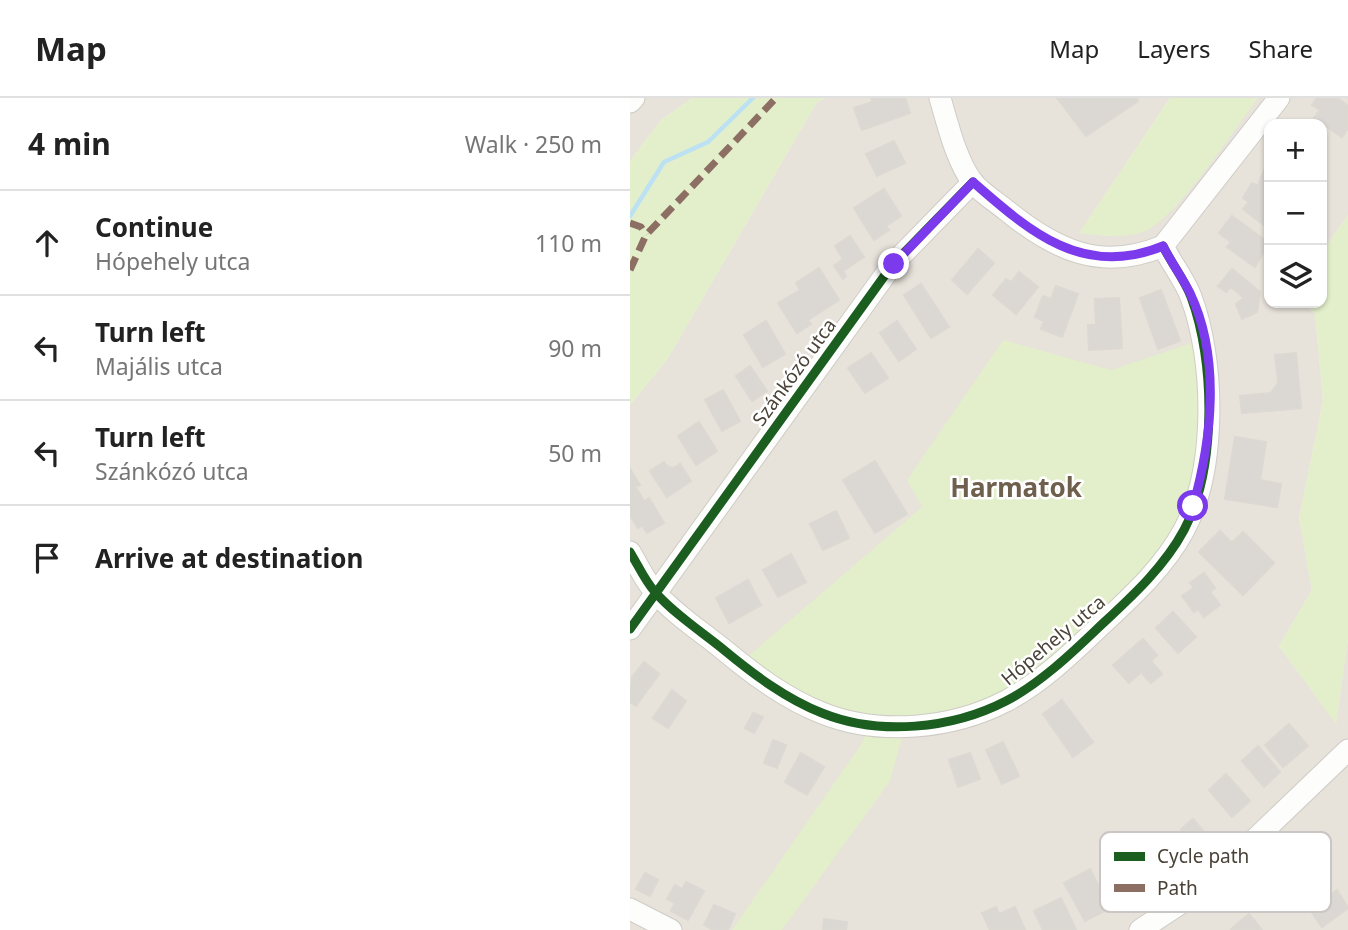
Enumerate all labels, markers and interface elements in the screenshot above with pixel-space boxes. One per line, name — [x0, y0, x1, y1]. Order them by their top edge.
text: Map — [35, 26, 107, 71]
text: Map — [1049, 32, 1099, 65]
text: Layers — [1137, 32, 1211, 65]
text: Share — [1249, 32, 1313, 65]
map controls — [1264, 119, 1327, 308]
button: + — [1264, 119, 1327, 182]
text: 4 min — [28, 123, 111, 164]
text: Walk · 250 m — [465, 128, 602, 160]
button: − — [1264, 182, 1327, 245]
text: Continue — [95, 209, 213, 245]
icon: ahead — [28, 224, 66, 262]
text: 110 m — [535, 227, 602, 259]
text: Hópehely utca — [95, 245, 250, 277]
button: layers — [1264, 245, 1327, 308]
route end — [878, 248, 909, 279]
street label: Szánkózó utca — [746, 313, 842, 431]
text: Turn left — [95, 314, 206, 350]
icon: left — [28, 329, 66, 367]
text: 90 m — [548, 332, 602, 364]
text: Majális utca — [95, 350, 223, 382]
text: Turn left — [95, 419, 206, 455]
icon: left — [28, 434, 66, 472]
text: 50 m — [548, 437, 602, 469]
text: Szánkózó utca — [95, 455, 249, 487]
district label: Harmatok — [950, 469, 1083, 505]
route start — [1177, 490, 1208, 521]
icon: arrive — [28, 539, 66, 577]
text: Arrive at destination — [95, 540, 364, 576]
street label: Hópehely utca — [995, 589, 1111, 691]
legend — [1100, 832, 1331, 912]
text: Cycle path — [1157, 843, 1249, 869]
text: Path — [1157, 875, 1198, 901]

